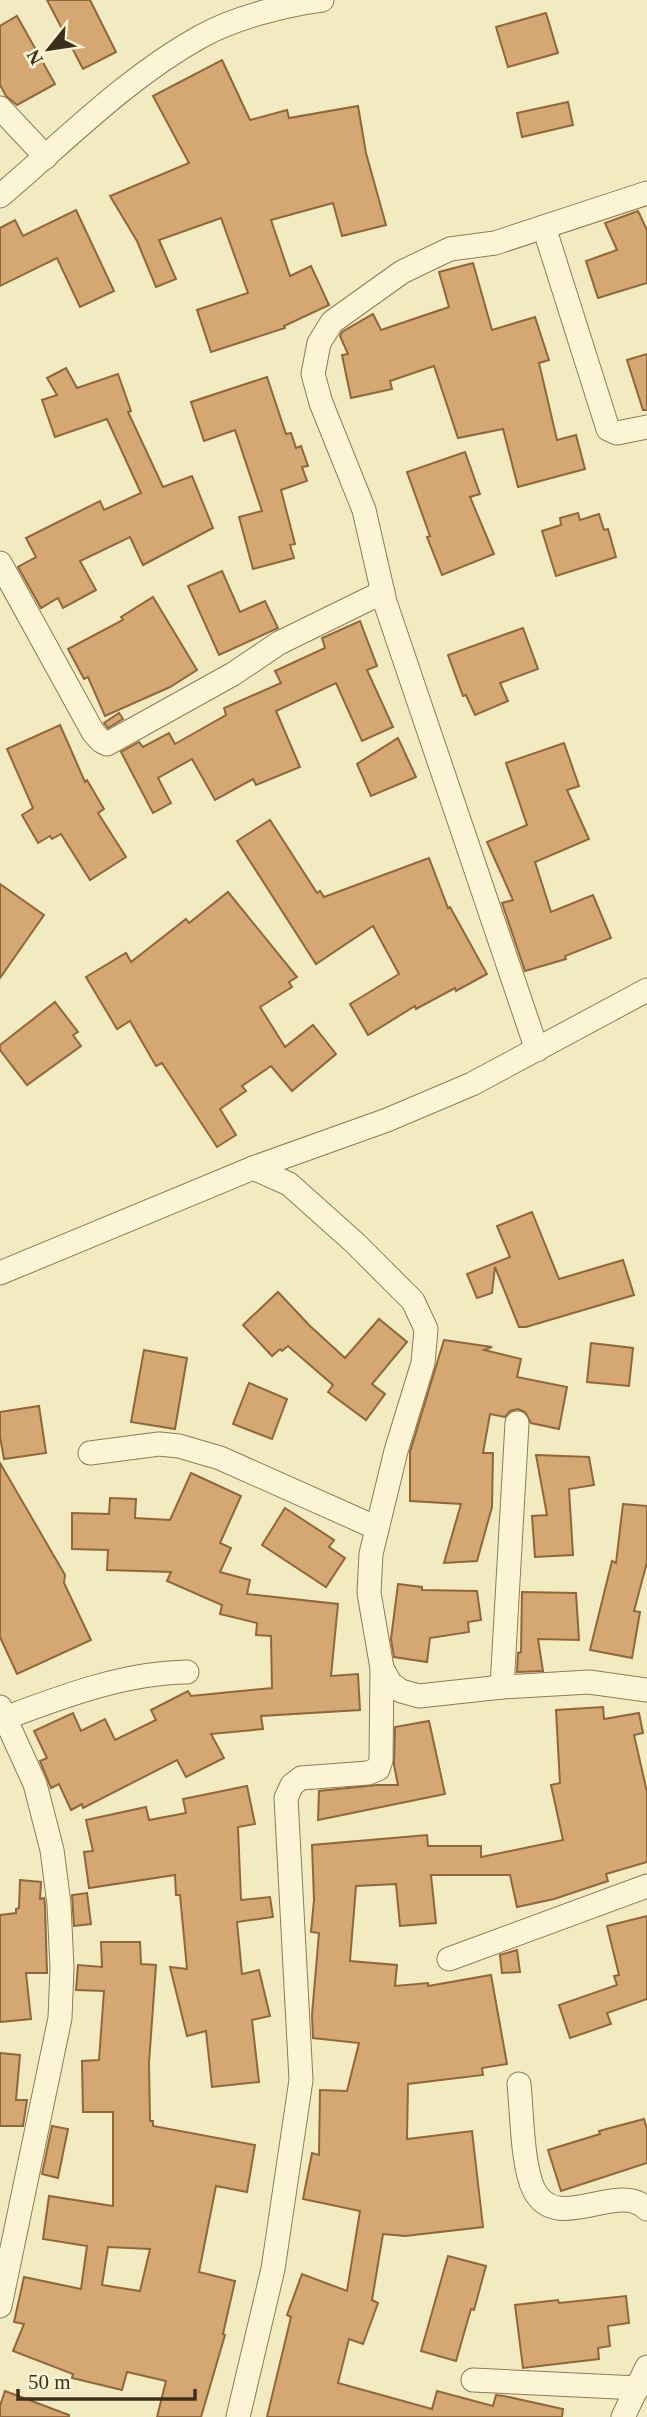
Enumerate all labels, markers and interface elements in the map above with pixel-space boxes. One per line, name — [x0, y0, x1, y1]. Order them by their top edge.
north arrow — [14, 14, 84, 84]
text: N — [22, 46, 47, 68]
scale bar — [18, 2358, 194, 2402]
text: 50 m — [28, 2370, 71, 2394]

